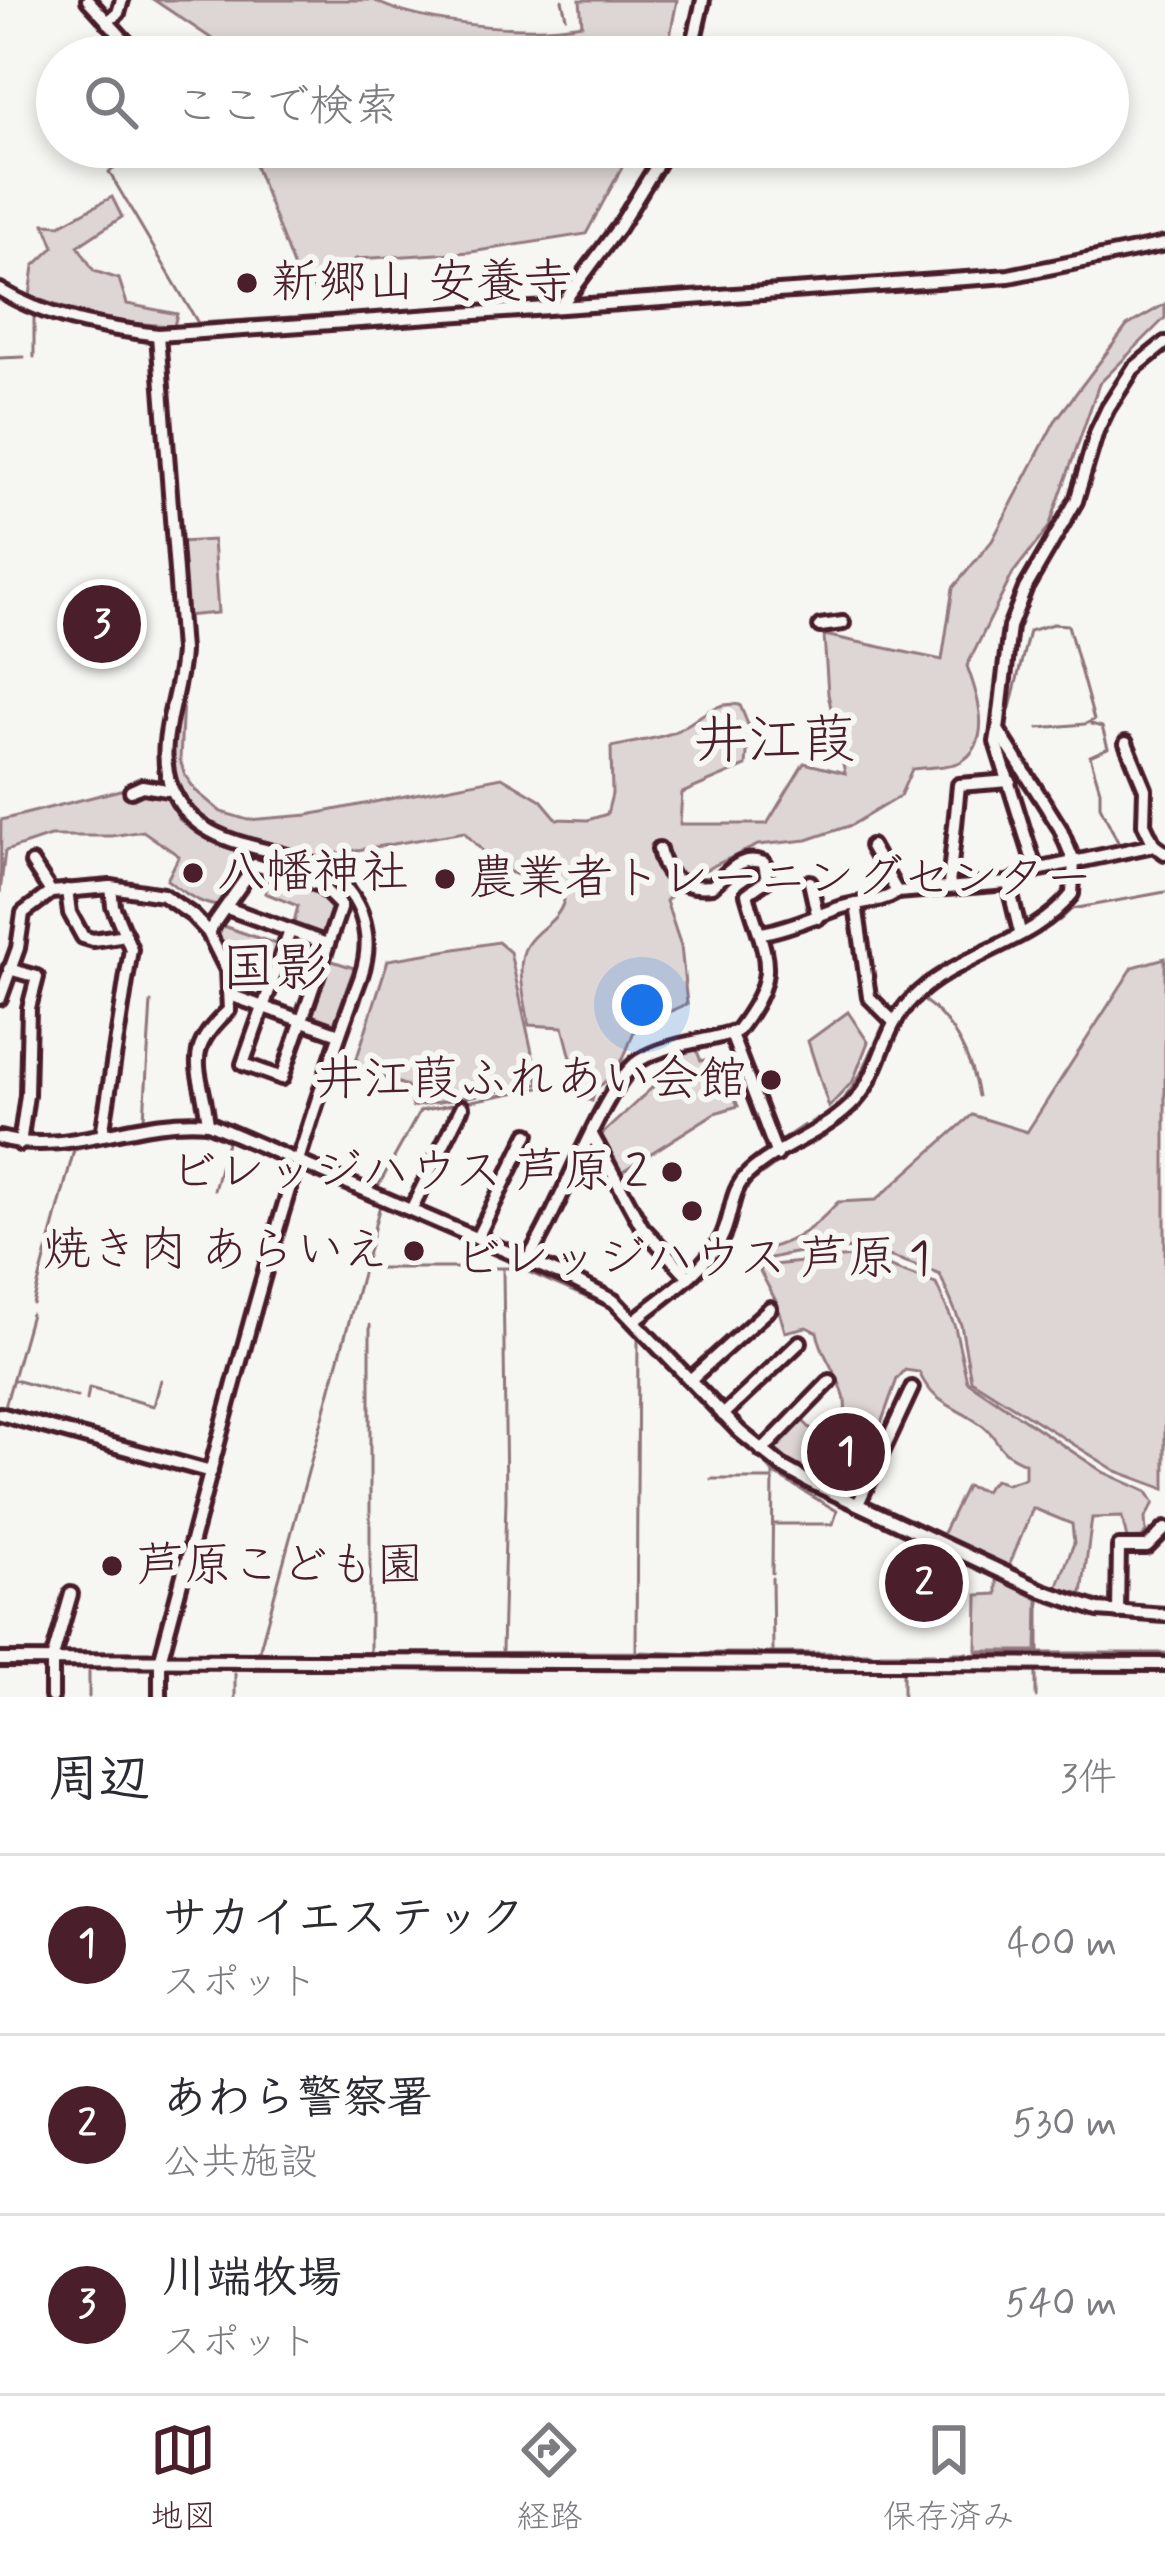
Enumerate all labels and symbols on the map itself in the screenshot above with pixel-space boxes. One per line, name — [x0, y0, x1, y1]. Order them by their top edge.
place label: 新郷山 安養寺 — [271, 252, 572, 315]
marker: 新郷山 安養寺 — [234, 270, 260, 296]
pin: 3 — [63, 579, 141, 669]
district label: 井江葭 — [694, 707, 856, 778]
place label: 八幡神社 — [217, 842, 409, 905]
place label: 農業者トレーニングセンター — [469, 848, 1093, 911]
marker: 八幡神社 — [180, 860, 206, 886]
marker: 農業者トレーニングセンター — [432, 866, 458, 892]
district label: 国影 — [221, 935, 329, 1006]
your location — [612, 975, 672, 1035]
place label: 井江葭ふれあい会館 — [315, 1049, 747, 1112]
marker: 井江葭ふれあい会館 — [758, 1067, 784, 1093]
place label: ビレッジハウス 芦原 2 — [169, 1141, 648, 1204]
marker: ビレッジハウス 芦原 2 — [659, 1159, 685, 1185]
marker: ビレッジハウス 芦原 1 — [679, 1198, 705, 1224]
place label: 焼き肉 あらいえ — [43, 1220, 390, 1283]
place label: ビレッジハウス 芦原 1 — [454, 1228, 930, 1291]
marker: 焼き肉 あらいえ — [401, 1238, 427, 1264]
pin: 1 — [807, 1407, 885, 1497]
place label: 芦原こども園 — [136, 1535, 424, 1598]
pin: 2 — [885, 1538, 963, 1628]
marker: 芦原こども園 — [99, 1553, 125, 1579]

